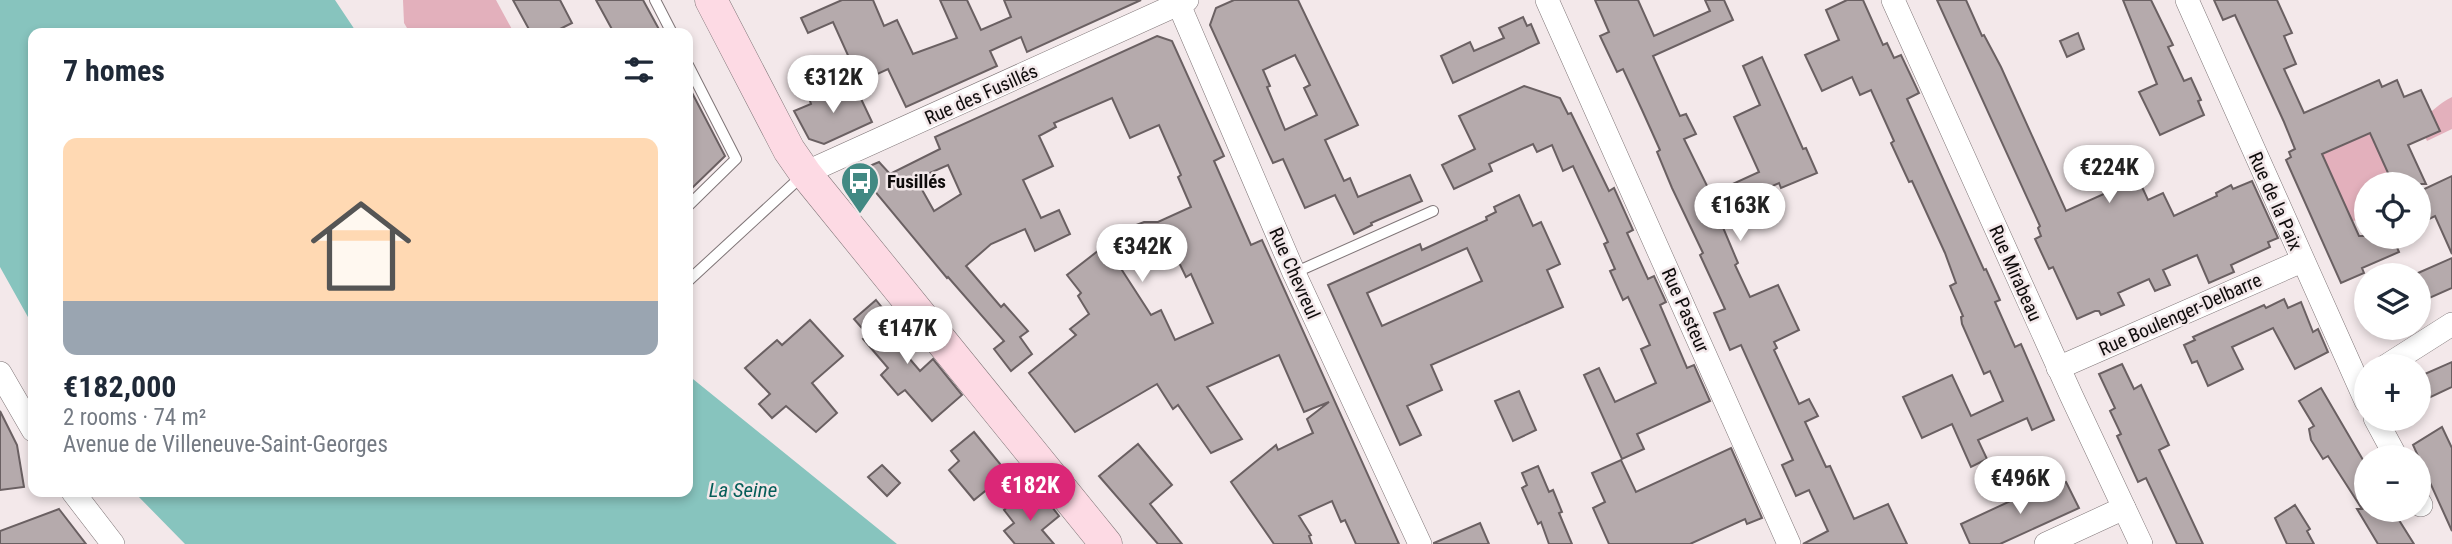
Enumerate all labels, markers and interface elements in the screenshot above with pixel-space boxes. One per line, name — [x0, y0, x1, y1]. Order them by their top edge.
icon: filters — [620, 51, 658, 89]
text: 7 homes — [63, 53, 165, 88]
pin: €312K — [784, 55, 882, 115]
street label: Rue des Fusillés — [921, 59, 1041, 130]
text: €312K — [803, 64, 863, 91]
pin: €224K — [2060, 146, 2158, 205]
street label: Rue de la Paix — [2244, 148, 2307, 254]
text: €224K — [2079, 154, 2139, 181]
bus stop icon: Fusillés — [839, 160, 881, 215]
place label: Fusillés — [887, 170, 946, 193]
map controls — [2354, 172, 2431, 522]
button: locate — [2354, 172, 2431, 249]
icon: home — [298, 183, 424, 309]
pin: €163K — [1691, 184, 1789, 243]
text: €163K — [1710, 192, 1770, 219]
street label: Rue Mirabeau — [1984, 222, 2047, 325]
pin: €342K — [1093, 224, 1191, 284]
street label: Rue Chevreul — [1264, 224, 1325, 322]
text: €342K — [1112, 233, 1172, 260]
button: layers — [2354, 263, 2431, 340]
street label: Rue Pasteur — [1657, 264, 1714, 356]
street label: Rue Boulenger-Delbarre — [2095, 268, 2265, 361]
pin: €147K — [858, 306, 956, 366]
text: €147K — [877, 315, 937, 342]
button: + — [2354, 354, 2431, 431]
text: €182,000 — [63, 369, 176, 404]
text: 2 rooms · 74 m² — [63, 404, 206, 431]
text: Avenue de Villeneuve-Saint-Georges — [63, 431, 388, 458]
button: − — [2354, 445, 2431, 522]
pin: €496K — [1971, 456, 2069, 516]
pin: €182K — [981, 463, 1079, 523]
text: €496K — [1990, 465, 2050, 492]
text: €182K — [1000, 472, 1060, 499]
water label: La Seine — [709, 478, 777, 502]

